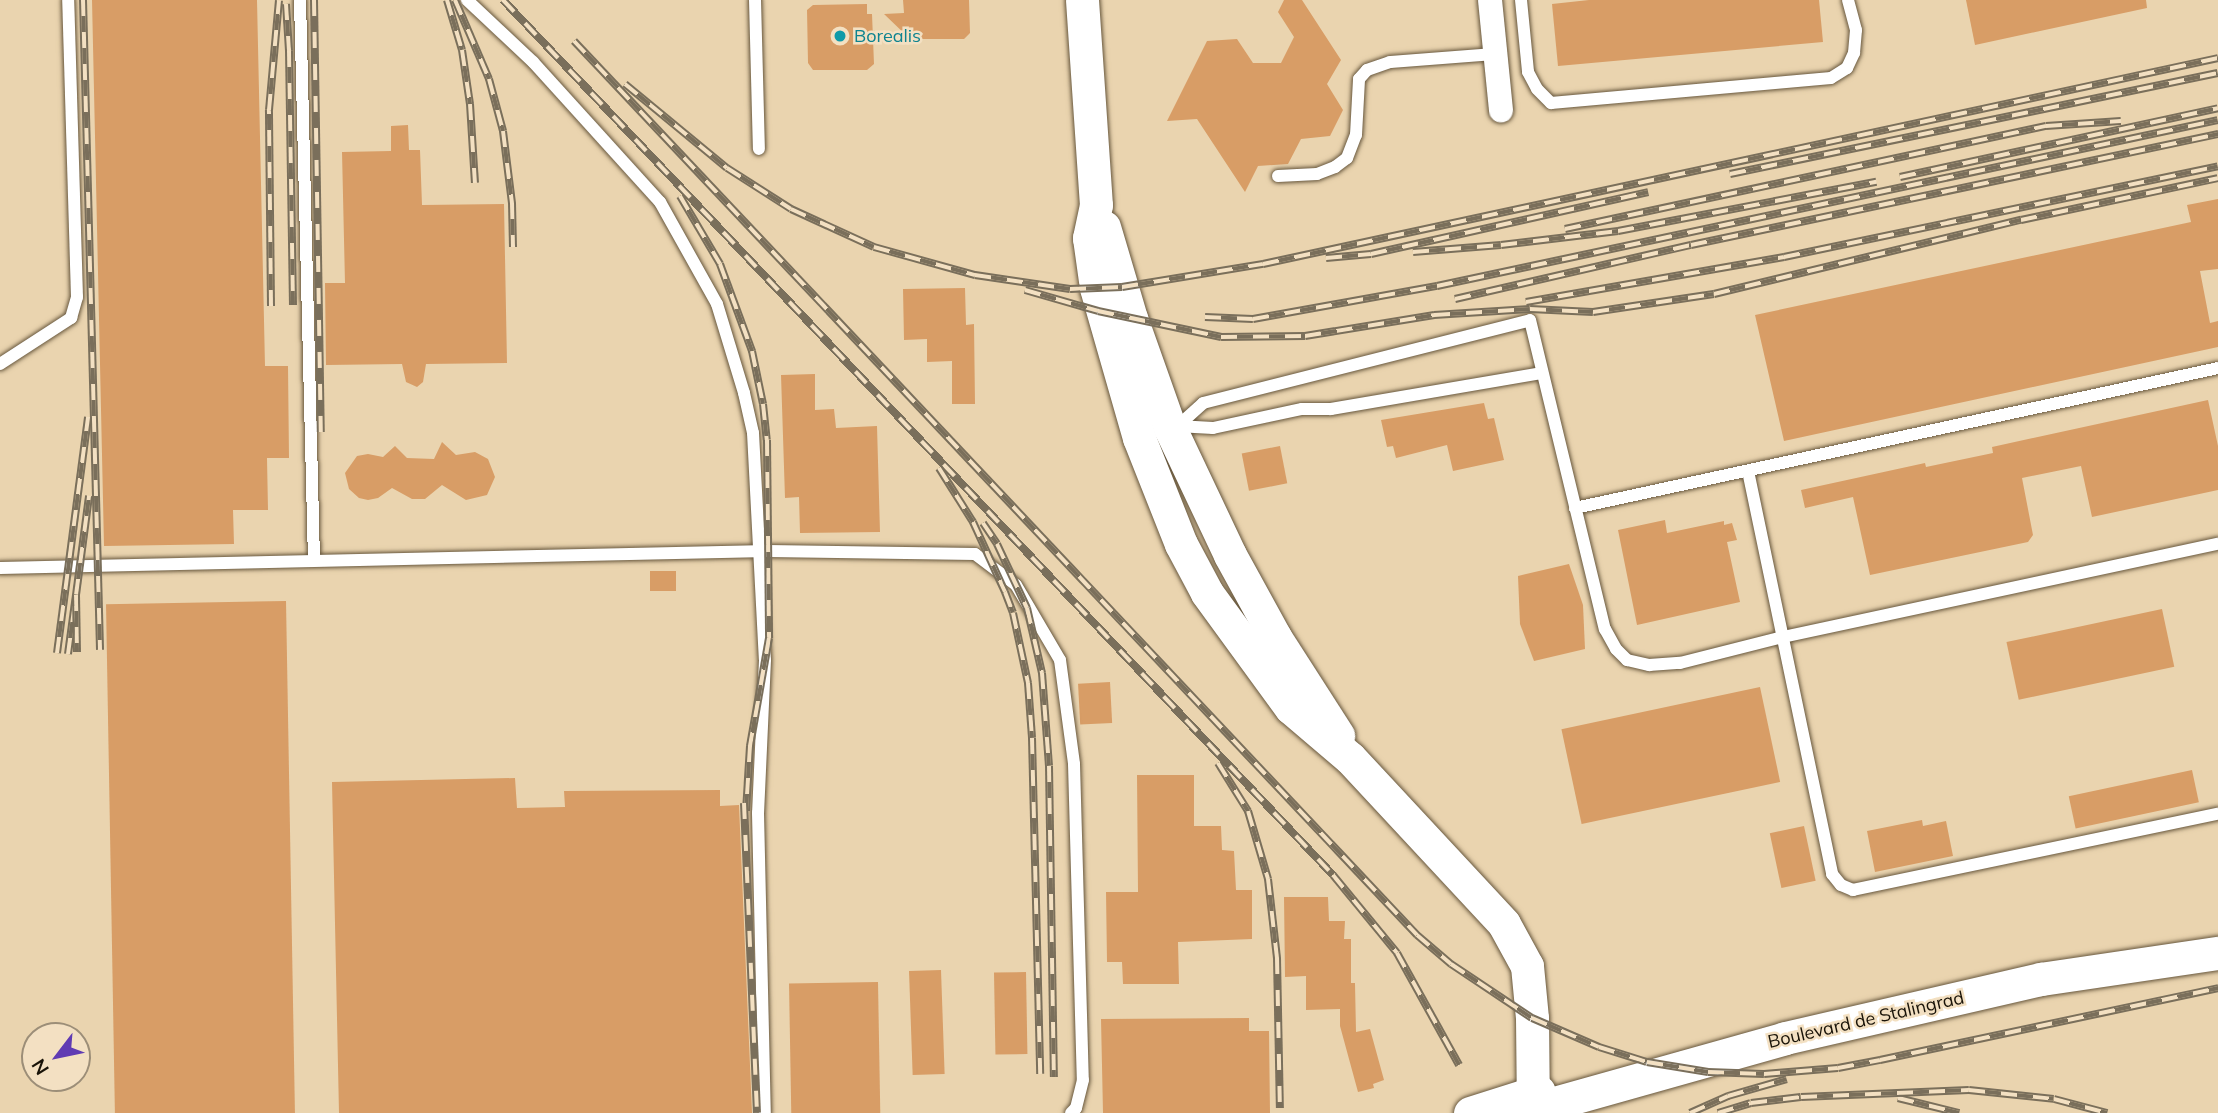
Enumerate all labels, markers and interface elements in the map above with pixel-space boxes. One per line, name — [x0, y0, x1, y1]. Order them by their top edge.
place label: Borealis — [854, 25, 921, 47]
marker: Borealis — [832, 28, 848, 44]
street label: Boulevard de Stalingrad — [1766, 987, 1966, 1053]
north arrow — [21, 1022, 91, 1092]
text: N — [26, 1055, 54, 1080]

